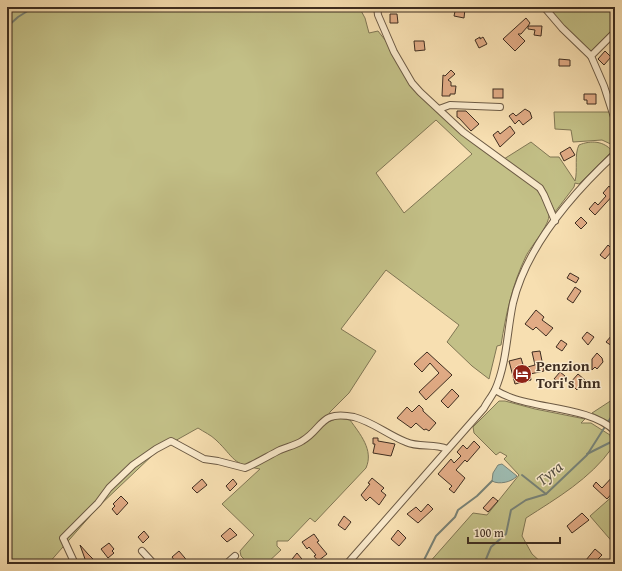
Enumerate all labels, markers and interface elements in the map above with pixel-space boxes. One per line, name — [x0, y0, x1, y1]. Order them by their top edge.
place label: Penzion Tori's Inn — [536, 355, 601, 393]
hotel icon: Penzion Tori's Inn — [511, 363, 533, 385]
water label: Tyra — [530, 454, 568, 491]
scale bar — [468, 519, 560, 545]
text: 100 m — [474, 524, 504, 541]

